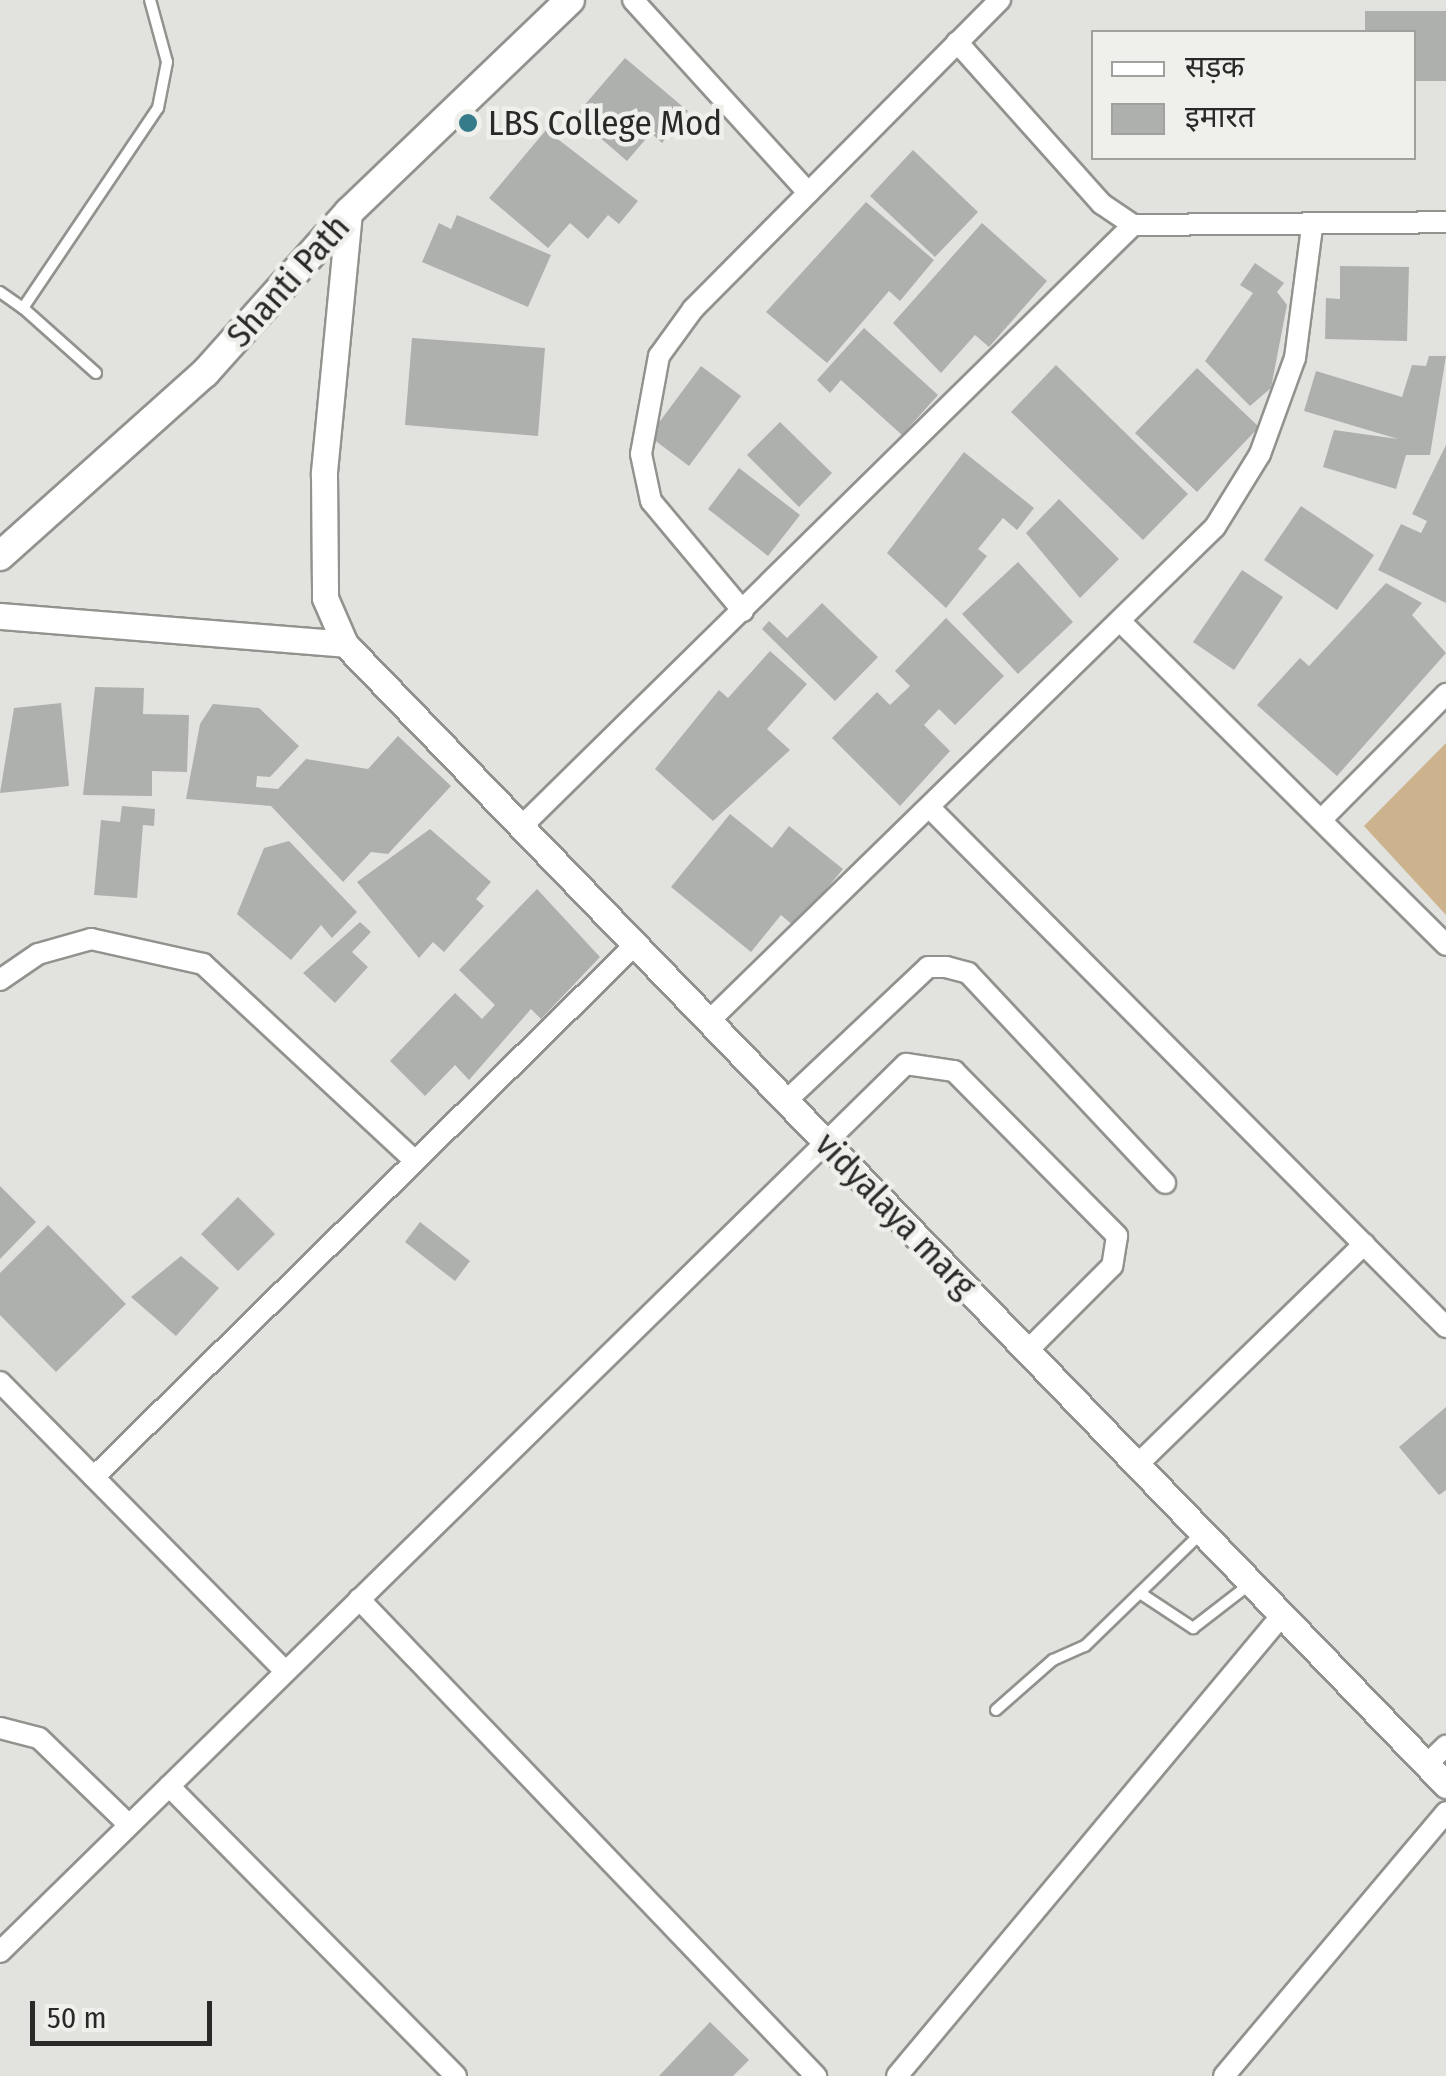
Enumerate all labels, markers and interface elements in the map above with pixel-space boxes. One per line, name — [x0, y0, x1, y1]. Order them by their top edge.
legend — [1091, 30, 1416, 160]
text: सड़क — [1185, 49, 1244, 85]
text: इमारत — [1185, 99, 1255, 135]
place label: LBS College Mod — [488, 102, 722, 144]
marker: LBS College Mod — [457, 112, 479, 134]
street label: Shanti Path — [218, 206, 358, 356]
street label: vidyalaya marg — [807, 1124, 985, 1306]
scale bar — [35, 1981, 218, 2043]
text: 50 m — [47, 2000, 107, 2036]

